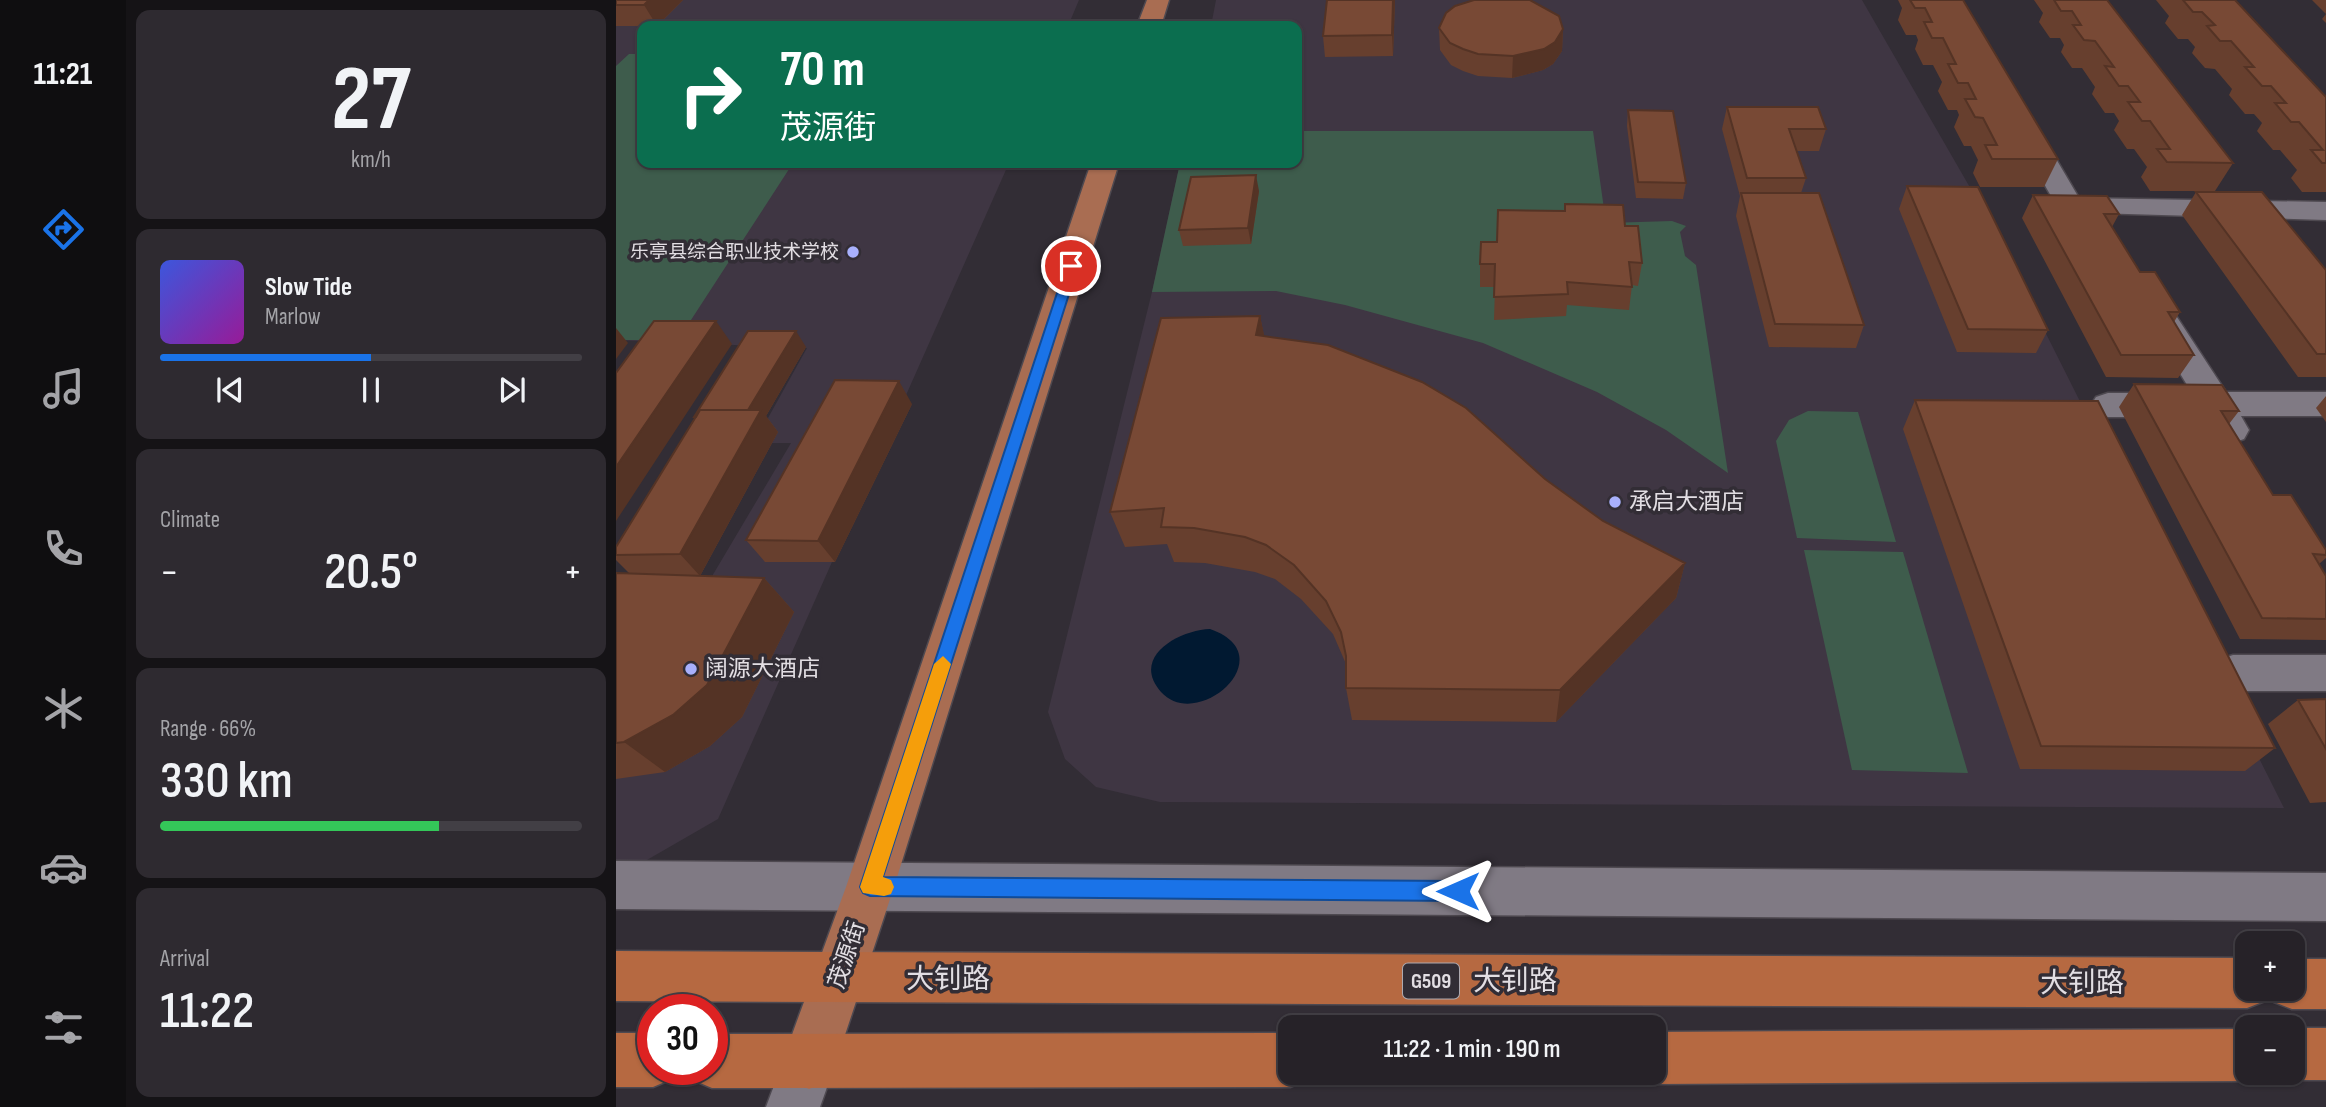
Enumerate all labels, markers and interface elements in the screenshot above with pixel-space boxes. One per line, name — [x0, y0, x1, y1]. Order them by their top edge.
text: 70 m — [780, 41, 865, 100]
text: 27 — [331, 46, 411, 155]
icon: right — [665, 49, 756, 140]
text: 11:21 — [34, 55, 92, 94]
text: 茂源街 — [780, 109, 876, 148]
text: km/h — [351, 146, 391, 174]
icon: directions — [39, 205, 88, 254]
pin — [1041, 236, 1101, 296]
place label: 乐亭县综合职业技术学校 — [630, 241, 839, 264]
marker: 乐亭县综合职业技术学校 — [845, 244, 861, 260]
icon: arrive — [1052, 247, 1090, 285]
text: Slow Tide — [265, 272, 352, 303]
text: Marlow — [265, 303, 321, 331]
icon: music — [39, 364, 88, 413]
icon: previous — [211, 371, 249, 409]
icon: pause — [352, 371, 390, 409]
icon: next — [493, 371, 531, 409]
place label: 承启大酒店 — [1629, 488, 1744, 516]
marker: 承启大酒店 — [1607, 494, 1623, 510]
text: Climate — [160, 506, 220, 534]
icon: phone — [39, 524, 88, 573]
text: 20.5° — [324, 541, 418, 604]
text: − — [160, 550, 179, 595]
text: + — [563, 550, 582, 595]
place label: 阔源大酒店 — [705, 655, 820, 683]
marker: 阔源大酒店 — [683, 661, 699, 677]
icon: climate — [39, 684, 88, 733]
text: Range · 66% — [160, 715, 256, 743]
text: 330 km — [160, 750, 293, 813]
icon: car — [39, 843, 88, 892]
position arrow — [1421, 854, 1495, 928]
street label: 茂源街 — [823, 918, 871, 992]
map controls — [2235, 931, 2305, 1085]
button: + — [2235, 931, 2305, 1001]
text: Arrival — [160, 945, 209, 973]
street label: 大钊路 — [906, 963, 990, 996]
road number: G509 — [1403, 964, 1459, 998]
street label: 大钊路 — [1473, 965, 1557, 998]
street label: 大钊路 — [2040, 967, 2124, 1000]
text: 11:22 — [160, 980, 254, 1043]
speed limit sign: 30 — [637, 994, 728, 1085]
icon: filters — [39, 1003, 88, 1052]
button: − — [2235, 1015, 2305, 1085]
text: 11:22 · 1 min · 190 m — [1383, 1034, 1561, 1065]

